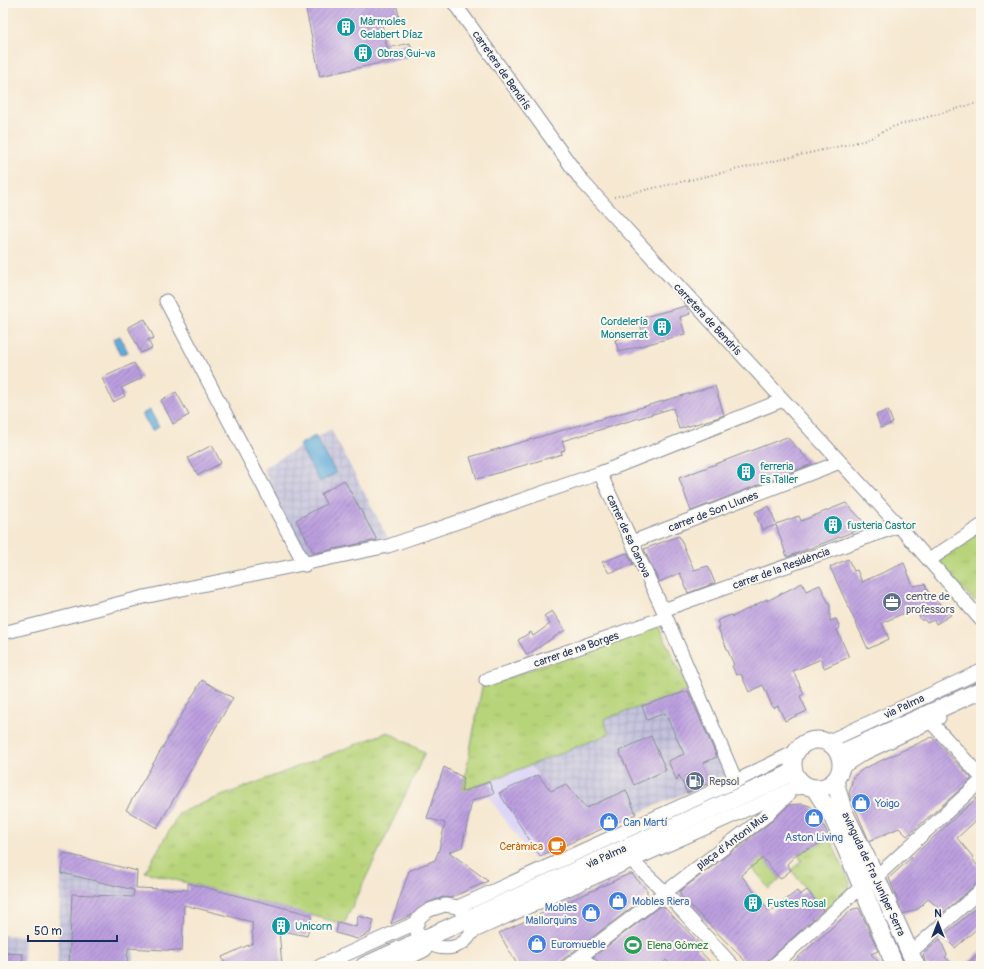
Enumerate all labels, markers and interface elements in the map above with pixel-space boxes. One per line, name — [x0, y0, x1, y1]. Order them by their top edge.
place label: Mármoles Gelabert Díaz — [360, 15, 423, 41]
building icon: Mármoles Gelabert Díaz — [335, 16, 357, 38]
street label: carretera de Bendrís — [470, 28, 534, 112]
building icon: Obras Gui-va — [352, 42, 374, 64]
place label: Obras Gui-va — [377, 47, 435, 60]
street label: carretera de Bendrís — [671, 281, 744, 358]
place label: Cordelería Monserrat — [601, 315, 649, 341]
building icon: Cordelería Monserrat — [651, 316, 673, 338]
place label: ferreria Es Taller — [760, 460, 798, 486]
building icon: ferreria Es Taller — [735, 461, 757, 483]
street label: carrer de Son Llunes — [666, 488, 760, 535]
street label: carrer de sa Canova — [604, 493, 653, 580]
building icon: fusteria Castor — [822, 514, 844, 536]
place label: fusteria Castor — [847, 519, 916, 532]
street label: carrer de la Residència — [731, 545, 831, 592]
place label: centre de professors — [906, 590, 955, 616]
office icon: centre de professors — [881, 591, 903, 613]
street label: carrer de na Borges — [532, 629, 620, 670]
street label: via Palma — [881, 692, 926, 722]
fuel station icon: Repsol — [684, 770, 706, 792]
place label: Repsol — [709, 775, 739, 788]
shop icon: Yoigo — [850, 792, 872, 814]
place label: Yoigo — [874, 797, 900, 810]
shop icon: Aston Living — [803, 807, 825, 829]
street label: plaça d'Antoni Mus — [694, 810, 771, 873]
street label: avinguda de Fra Juníper Serra — [839, 810, 908, 938]
shop icon: Can Martí — [598, 811, 620, 833]
place label: Can Martí — [623, 816, 668, 829]
place label: Aston Living — [785, 831, 843, 844]
cafe icon: Ceràmica — [546, 835, 568, 857]
place label: Ceràmica — [499, 840, 543, 853]
street label: via Palma — [583, 842, 628, 871]
shop icon: Mobles Riera — [607, 890, 629, 912]
building icon: Fustes Rosal — [742, 892, 764, 914]
place label: Mobles Riera — [632, 895, 689, 908]
place label: Fustes Rosal — [767, 897, 826, 910]
place label: Mobles Mallorquins — [525, 901, 577, 927]
shop icon: Mobles Mallorquins — [580, 902, 602, 924]
north arrow — [918, 903, 958, 943]
text: N — [934, 907, 942, 920]
building icon: Unicorn — [270, 915, 292, 937]
scale bar — [28, 917, 117, 943]
place label: Unicorn — [295, 920, 332, 933]
text: 50 m — [34, 924, 62, 939]
shop icon: Euromueble — [526, 933, 548, 955]
sports icon: Elena Gómez — [622, 934, 644, 956]
place label: Euromueble — [551, 938, 606, 951]
place label: Elena Gómez — [647, 939, 709, 952]

